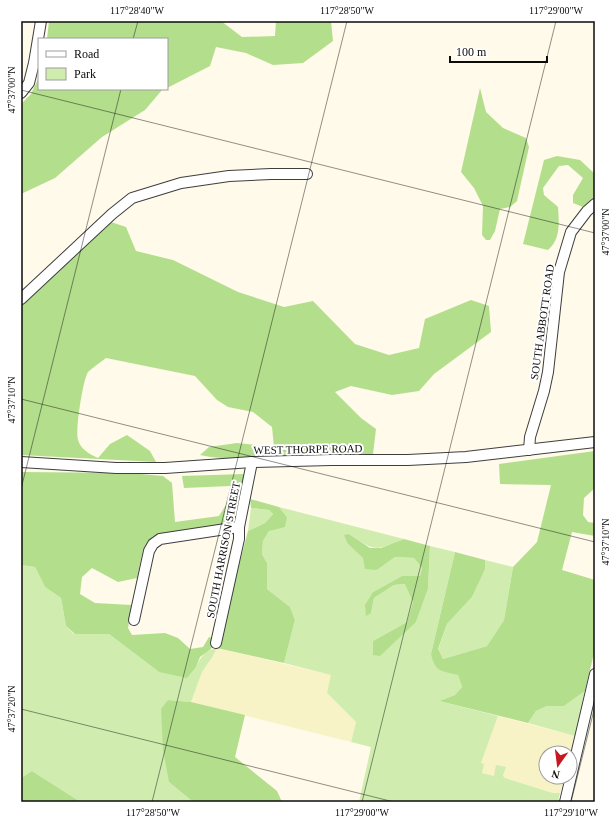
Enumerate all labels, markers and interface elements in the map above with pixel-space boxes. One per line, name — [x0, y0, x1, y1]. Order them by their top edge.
text: 117°28'40"W — [110, 5, 165, 16]
text: 117°28'50"W — [320, 5, 375, 16]
text: 117°29'00"W — [529, 5, 584, 16]
legend — [38, 38, 168, 90]
scale bar — [450, 38, 547, 64]
text: 100 m — [456, 45, 487, 59]
text: Road — [74, 47, 99, 61]
text: 47°37'00"N — [6, 66, 17, 114]
text: Park — [74, 67, 96, 81]
text: 47°37'00"N — [600, 208, 611, 256]
street label: SOUTH ABBOTT ROAD — [528, 263, 556, 381]
text: 47°37'10"N — [6, 376, 17, 424]
street label: WEST THORPE ROAD — [253, 442, 363, 456]
street label: SOUTH HARRISON STREET — [204, 480, 242, 619]
text: 47°37'10"N — [600, 518, 611, 566]
text: 47°37'20"N — [6, 685, 17, 733]
north arrow — [538, 745, 578, 785]
text: N — [550, 768, 561, 781]
text: 117°28'50"W — [126, 807, 181, 818]
text: 117°29'00"W — [335, 807, 390, 818]
text: 117°29'10"W — [544, 807, 599, 818]

